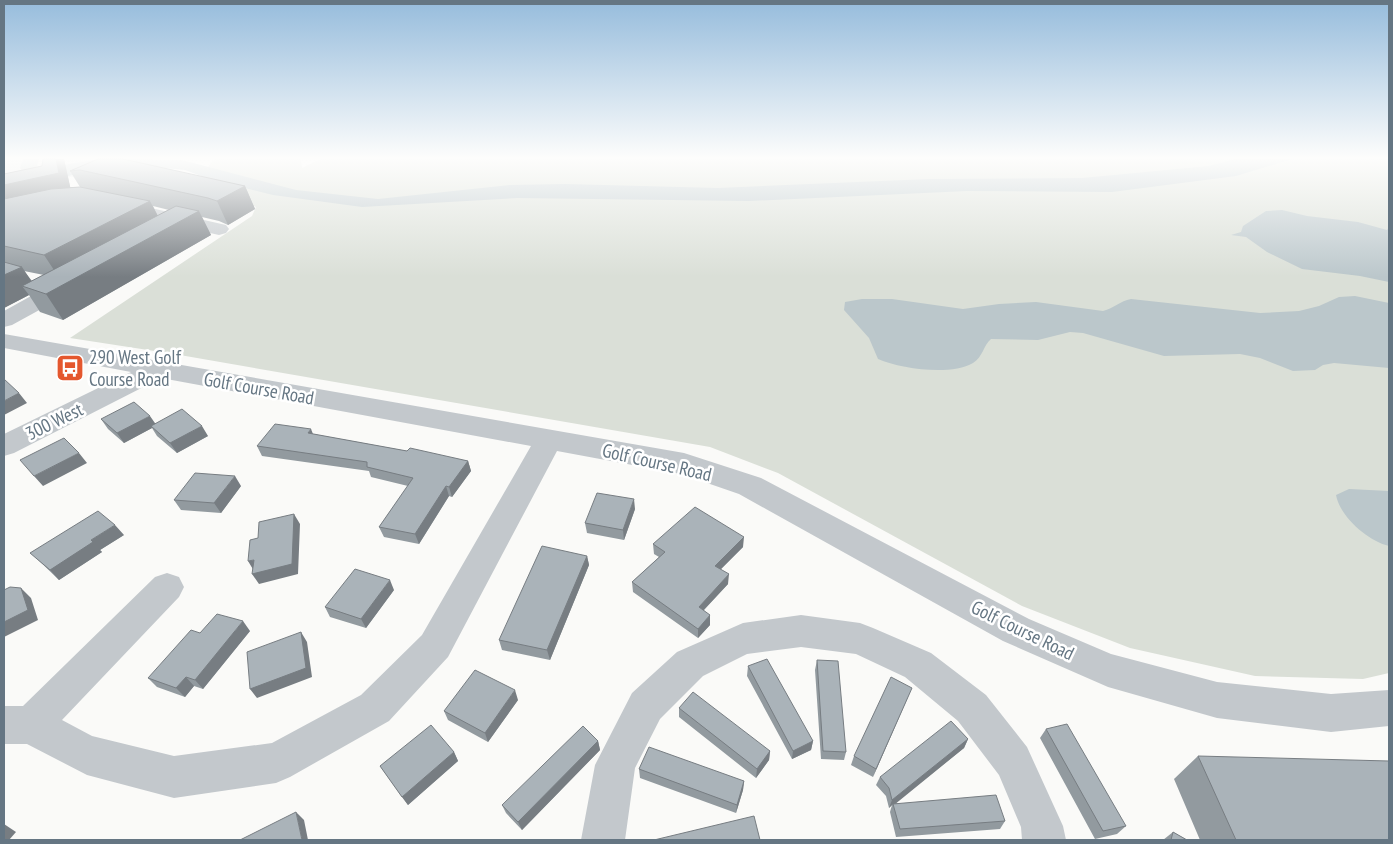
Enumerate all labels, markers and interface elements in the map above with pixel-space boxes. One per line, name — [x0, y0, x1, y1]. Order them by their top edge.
place label: 290 West Golf Course Road — [89, 345, 182, 391]
bus stop icon: 290 West Golf Course Road — [55, 353, 85, 383]
street label: Golf Course Road — [202, 367, 316, 409]
street label: 300 West — [21, 397, 87, 445]
street label: Golf Course Road — [600, 438, 714, 486]
street label: Golf Course Road — [968, 595, 1078, 665]

